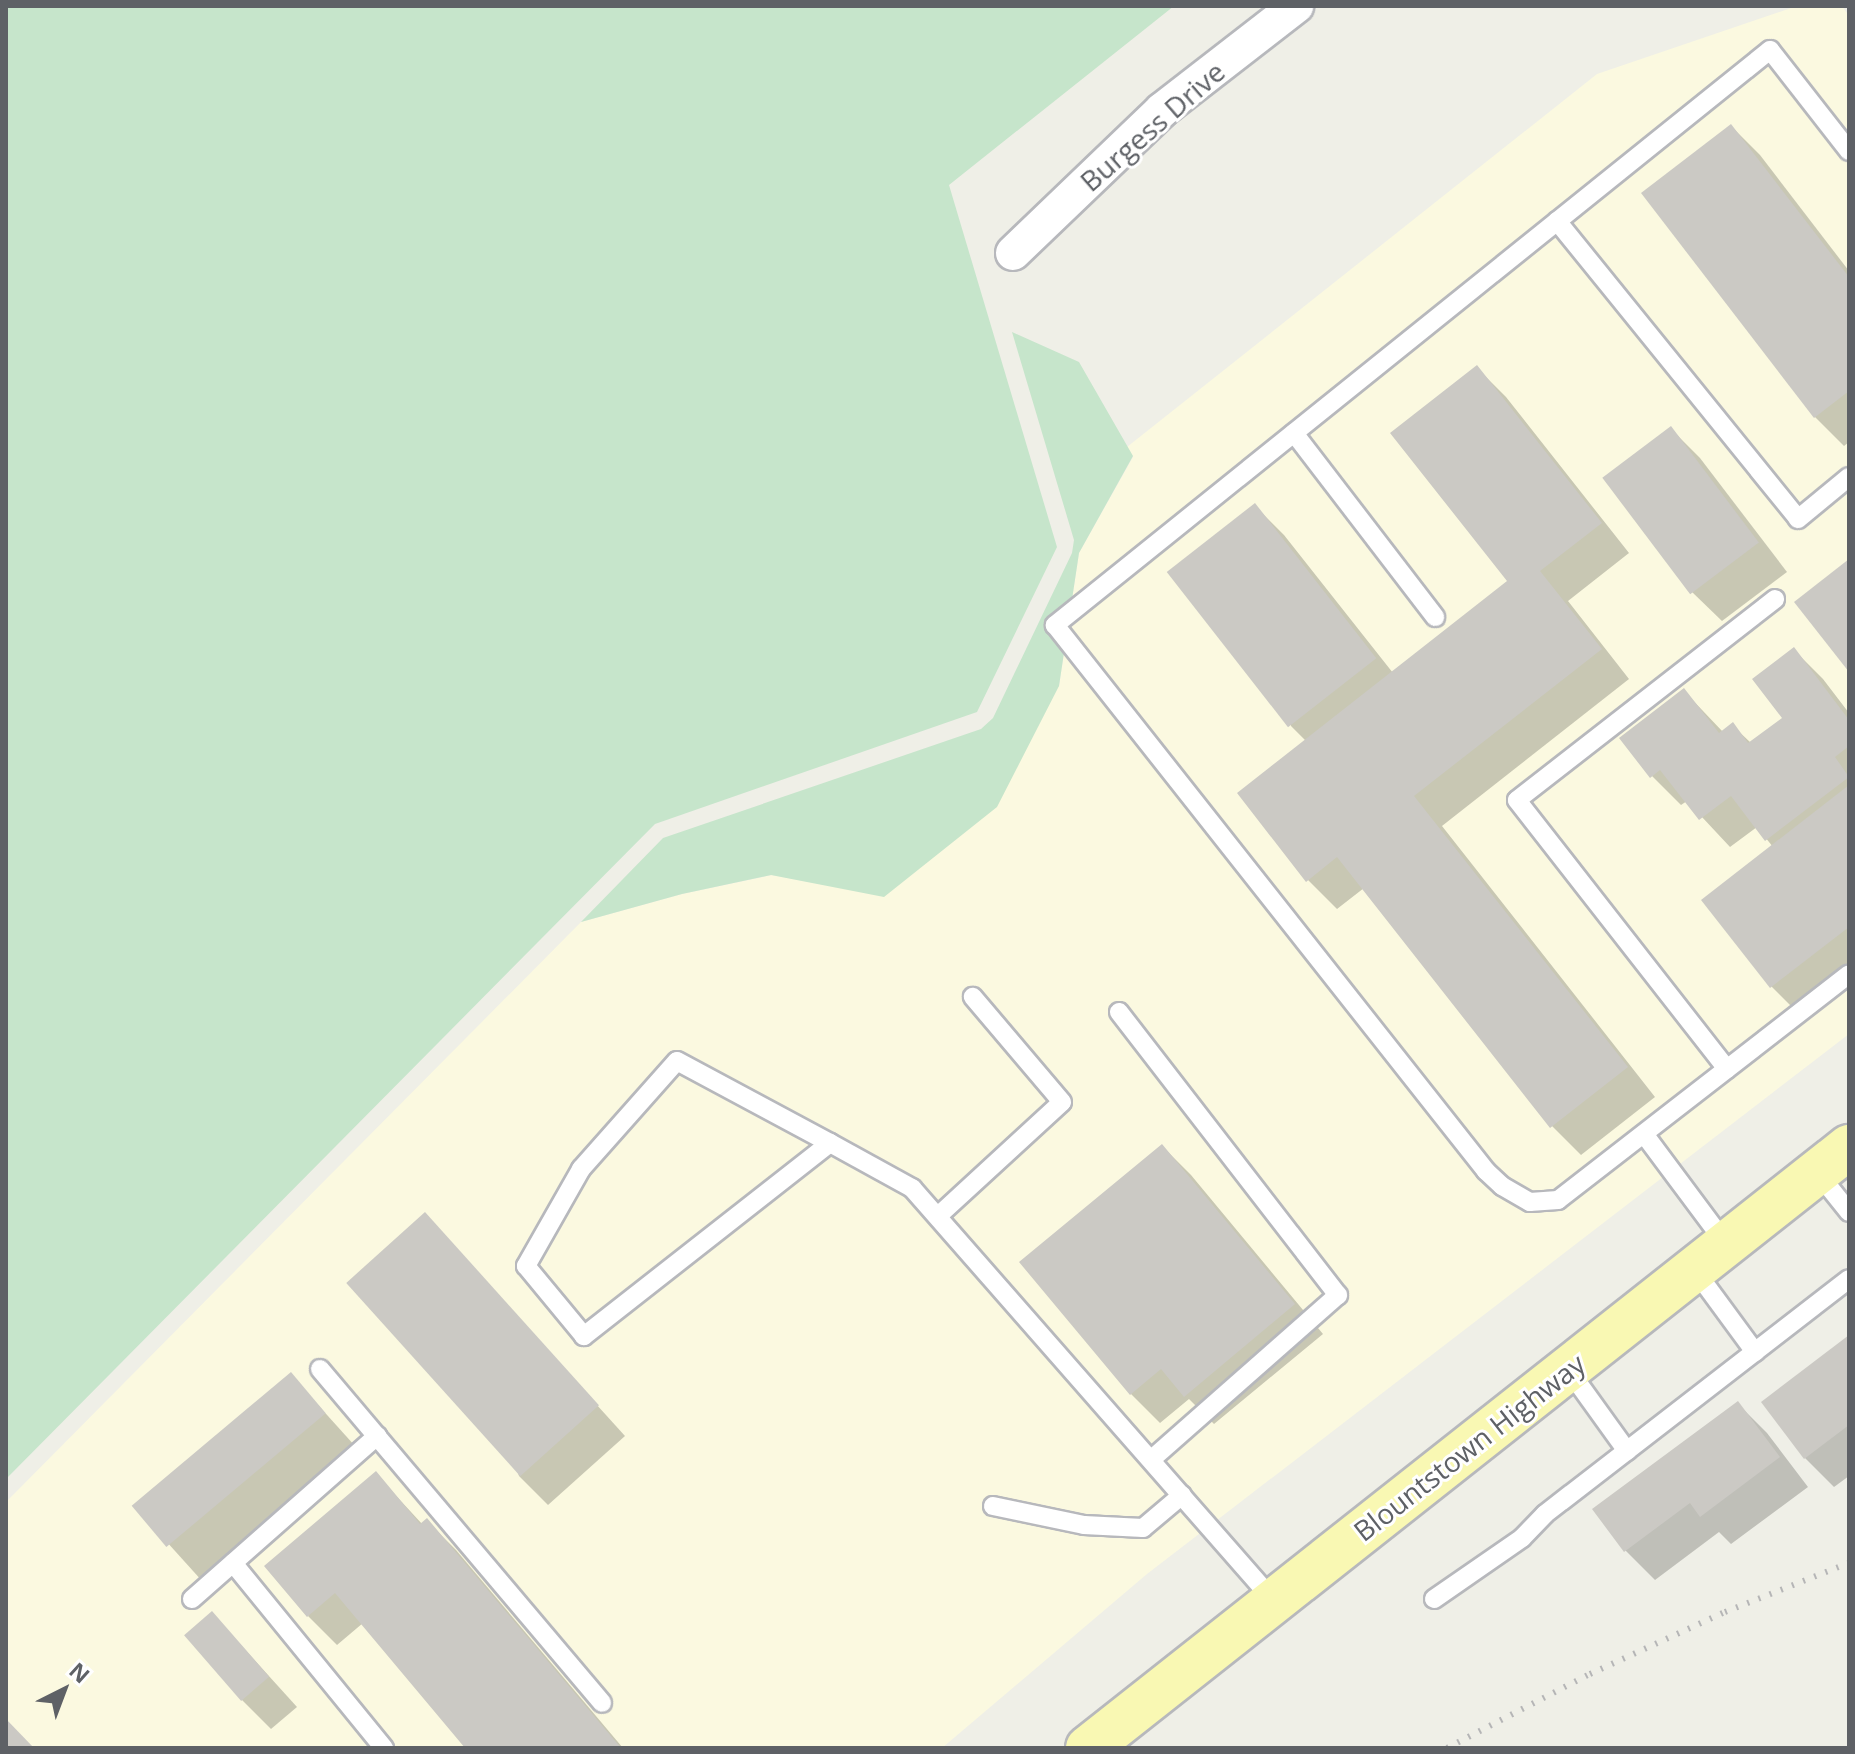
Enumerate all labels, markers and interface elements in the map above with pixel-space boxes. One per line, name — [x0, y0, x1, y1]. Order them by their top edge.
street label: Burgess Drive — [1073, 54, 1231, 198]
street label: Blountstown Highway — [1347, 1346, 1591, 1548]
north arrow — [24, 1650, 104, 1730]
text: N — [63, 1655, 97, 1689]

